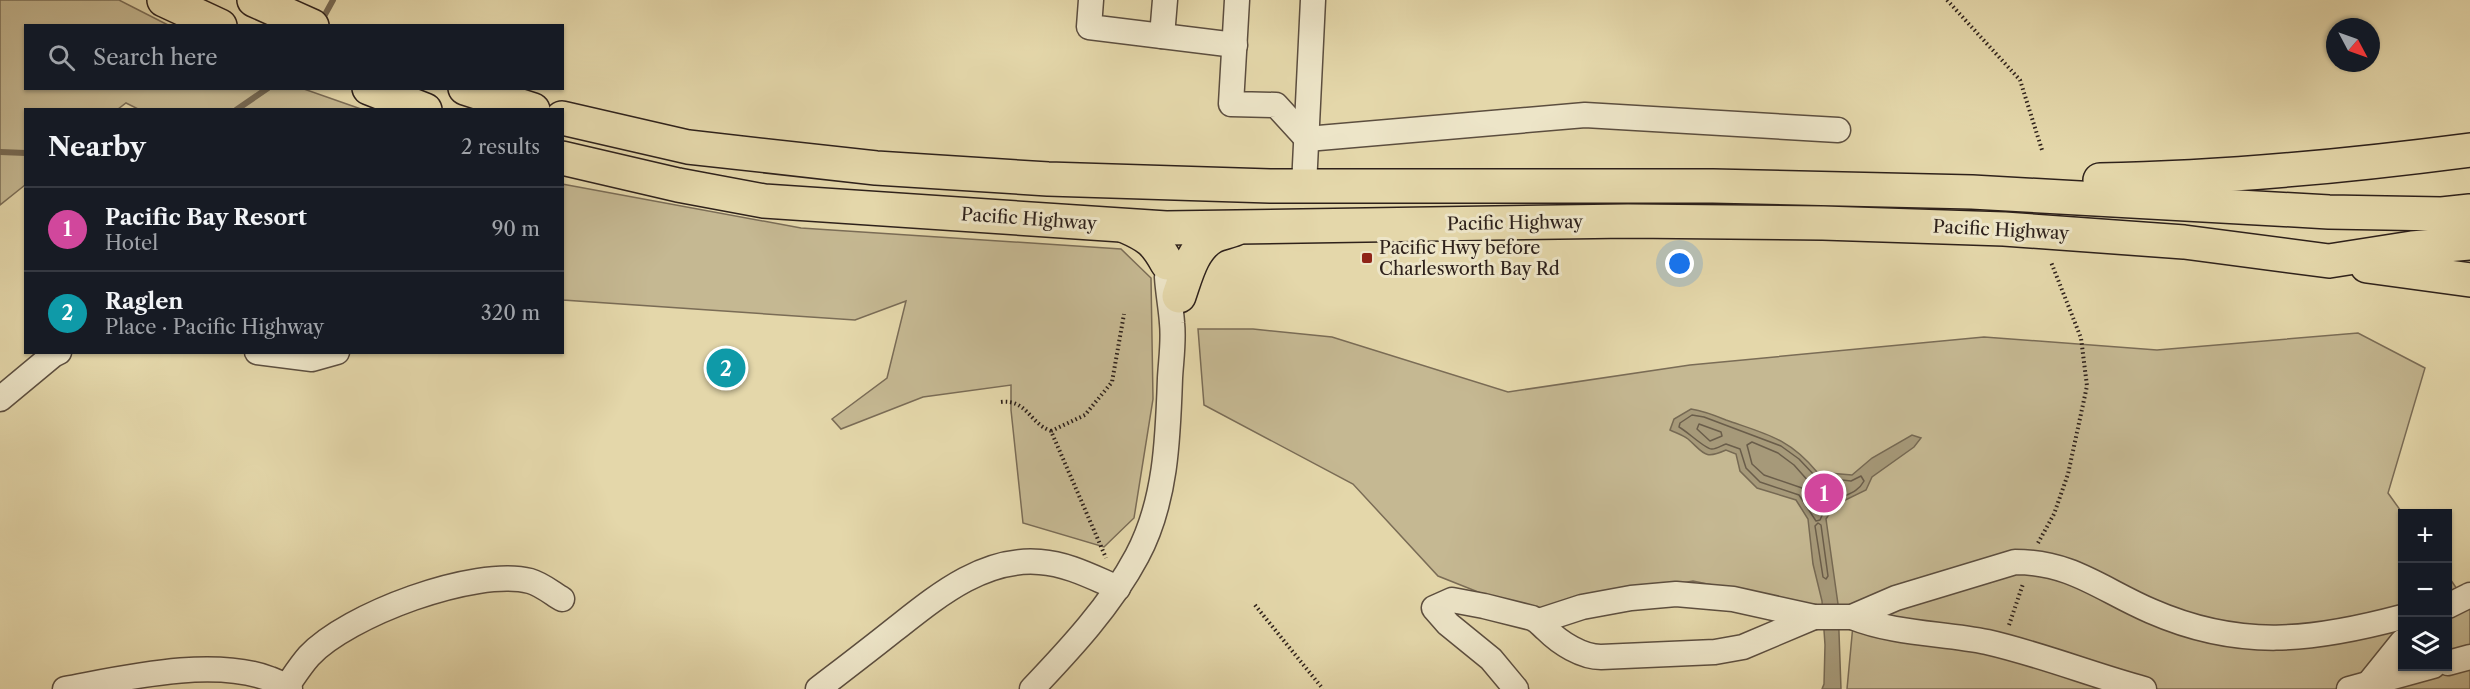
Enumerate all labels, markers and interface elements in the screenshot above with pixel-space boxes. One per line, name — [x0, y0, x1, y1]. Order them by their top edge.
north arrow — [2326, 18, 2380, 72]
search box — [24, 24, 564, 90]
icon: search — [45, 41, 78, 74]
text: Search here — [93, 44, 218, 71]
text: Nearby — [48, 131, 146, 163]
text: 2 results — [461, 135, 540, 159]
street label: Pacific Highway — [960, 203, 1099, 235]
text: Pacific Bay Resort — [105, 204, 307, 231]
street label: Pacific Highway — [1447, 211, 1584, 235]
street label: Pacific Highway — [1932, 215, 2071, 245]
text: 1 — [63, 217, 72, 241]
text: 90 m — [492, 217, 540, 241]
text: Hotel — [105, 231, 158, 255]
place label: Pacific Hwy before Charlesworth Bay Rd — [1379, 237, 1560, 280]
your location — [1665, 249, 1694, 278]
marker: Pacific Hwy before Charlesworth Bay Rd — [1360, 251, 1374, 265]
text: Raglen — [105, 288, 183, 315]
text: 2 — [62, 301, 73, 325]
text: 320 m — [481, 301, 540, 325]
text: Place · Pacific Highway — [105, 315, 324, 339]
pin: 2 — [706, 346, 746, 391]
pin: 1 — [1804, 470, 1844, 516]
map controls — [2398, 509, 2452, 671]
button: + — [2398, 509, 2452, 563]
button: − — [2398, 563, 2452, 617]
button: layers — [2398, 617, 2452, 671]

